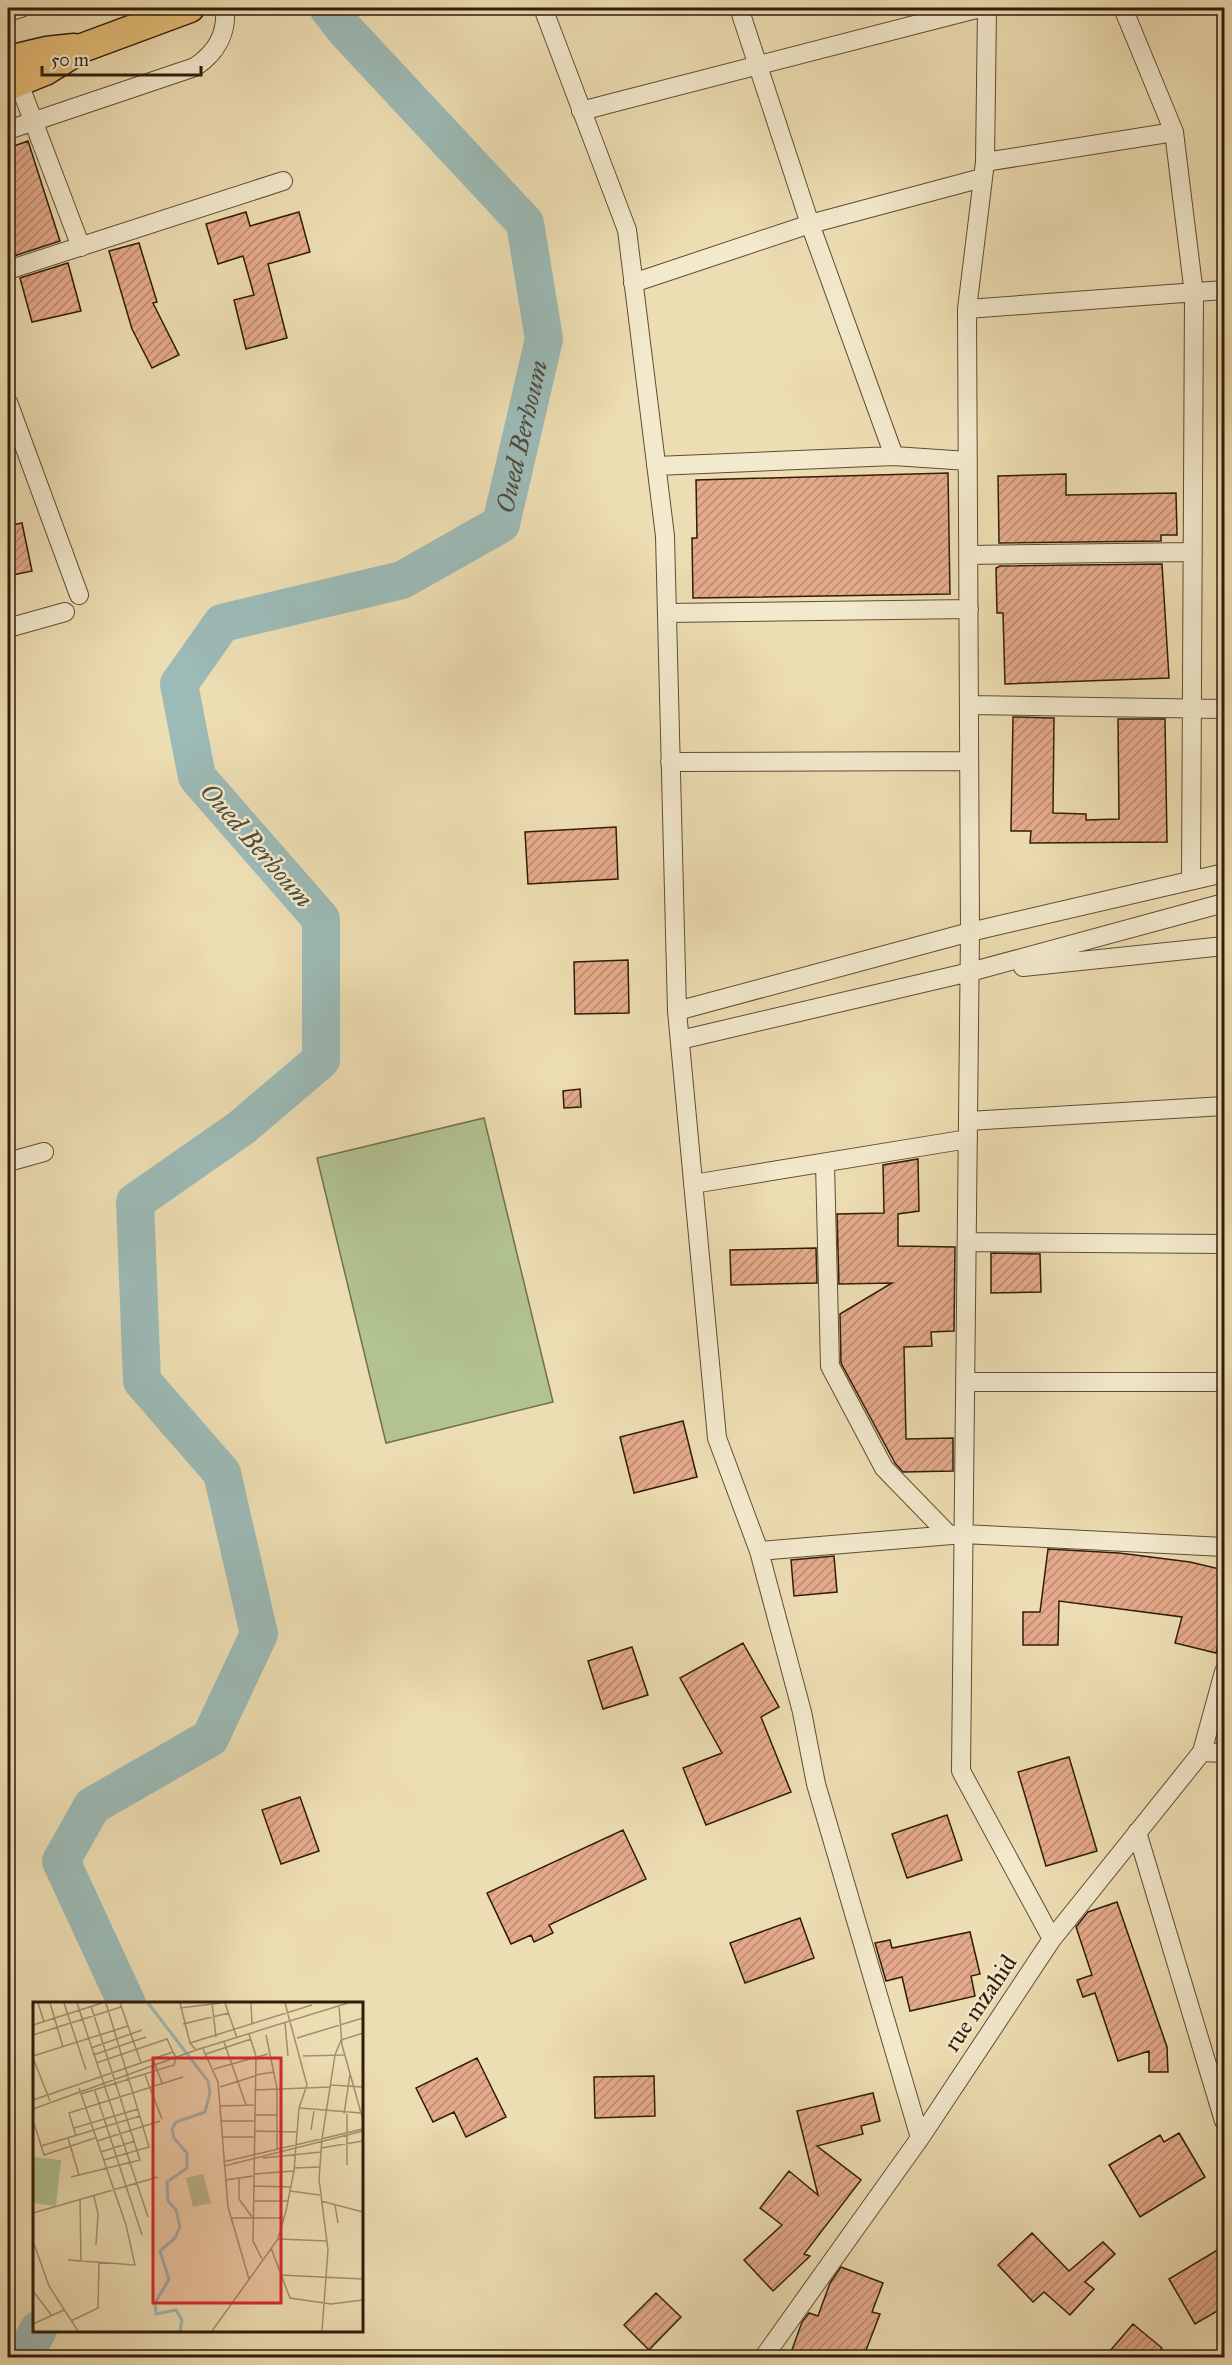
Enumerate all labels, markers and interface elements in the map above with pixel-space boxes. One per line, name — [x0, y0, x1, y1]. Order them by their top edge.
scale bar — [42, 39, 201, 77]
text: 50 m — [51, 49, 89, 71]
water label: Oued Berhoum — [488, 357, 555, 516]
water label: Oued Berhoum — [194, 776, 320, 914]
street label: rue mzahid — [937, 1949, 1023, 2057]
inset map — [33, 2002, 363, 2332]

